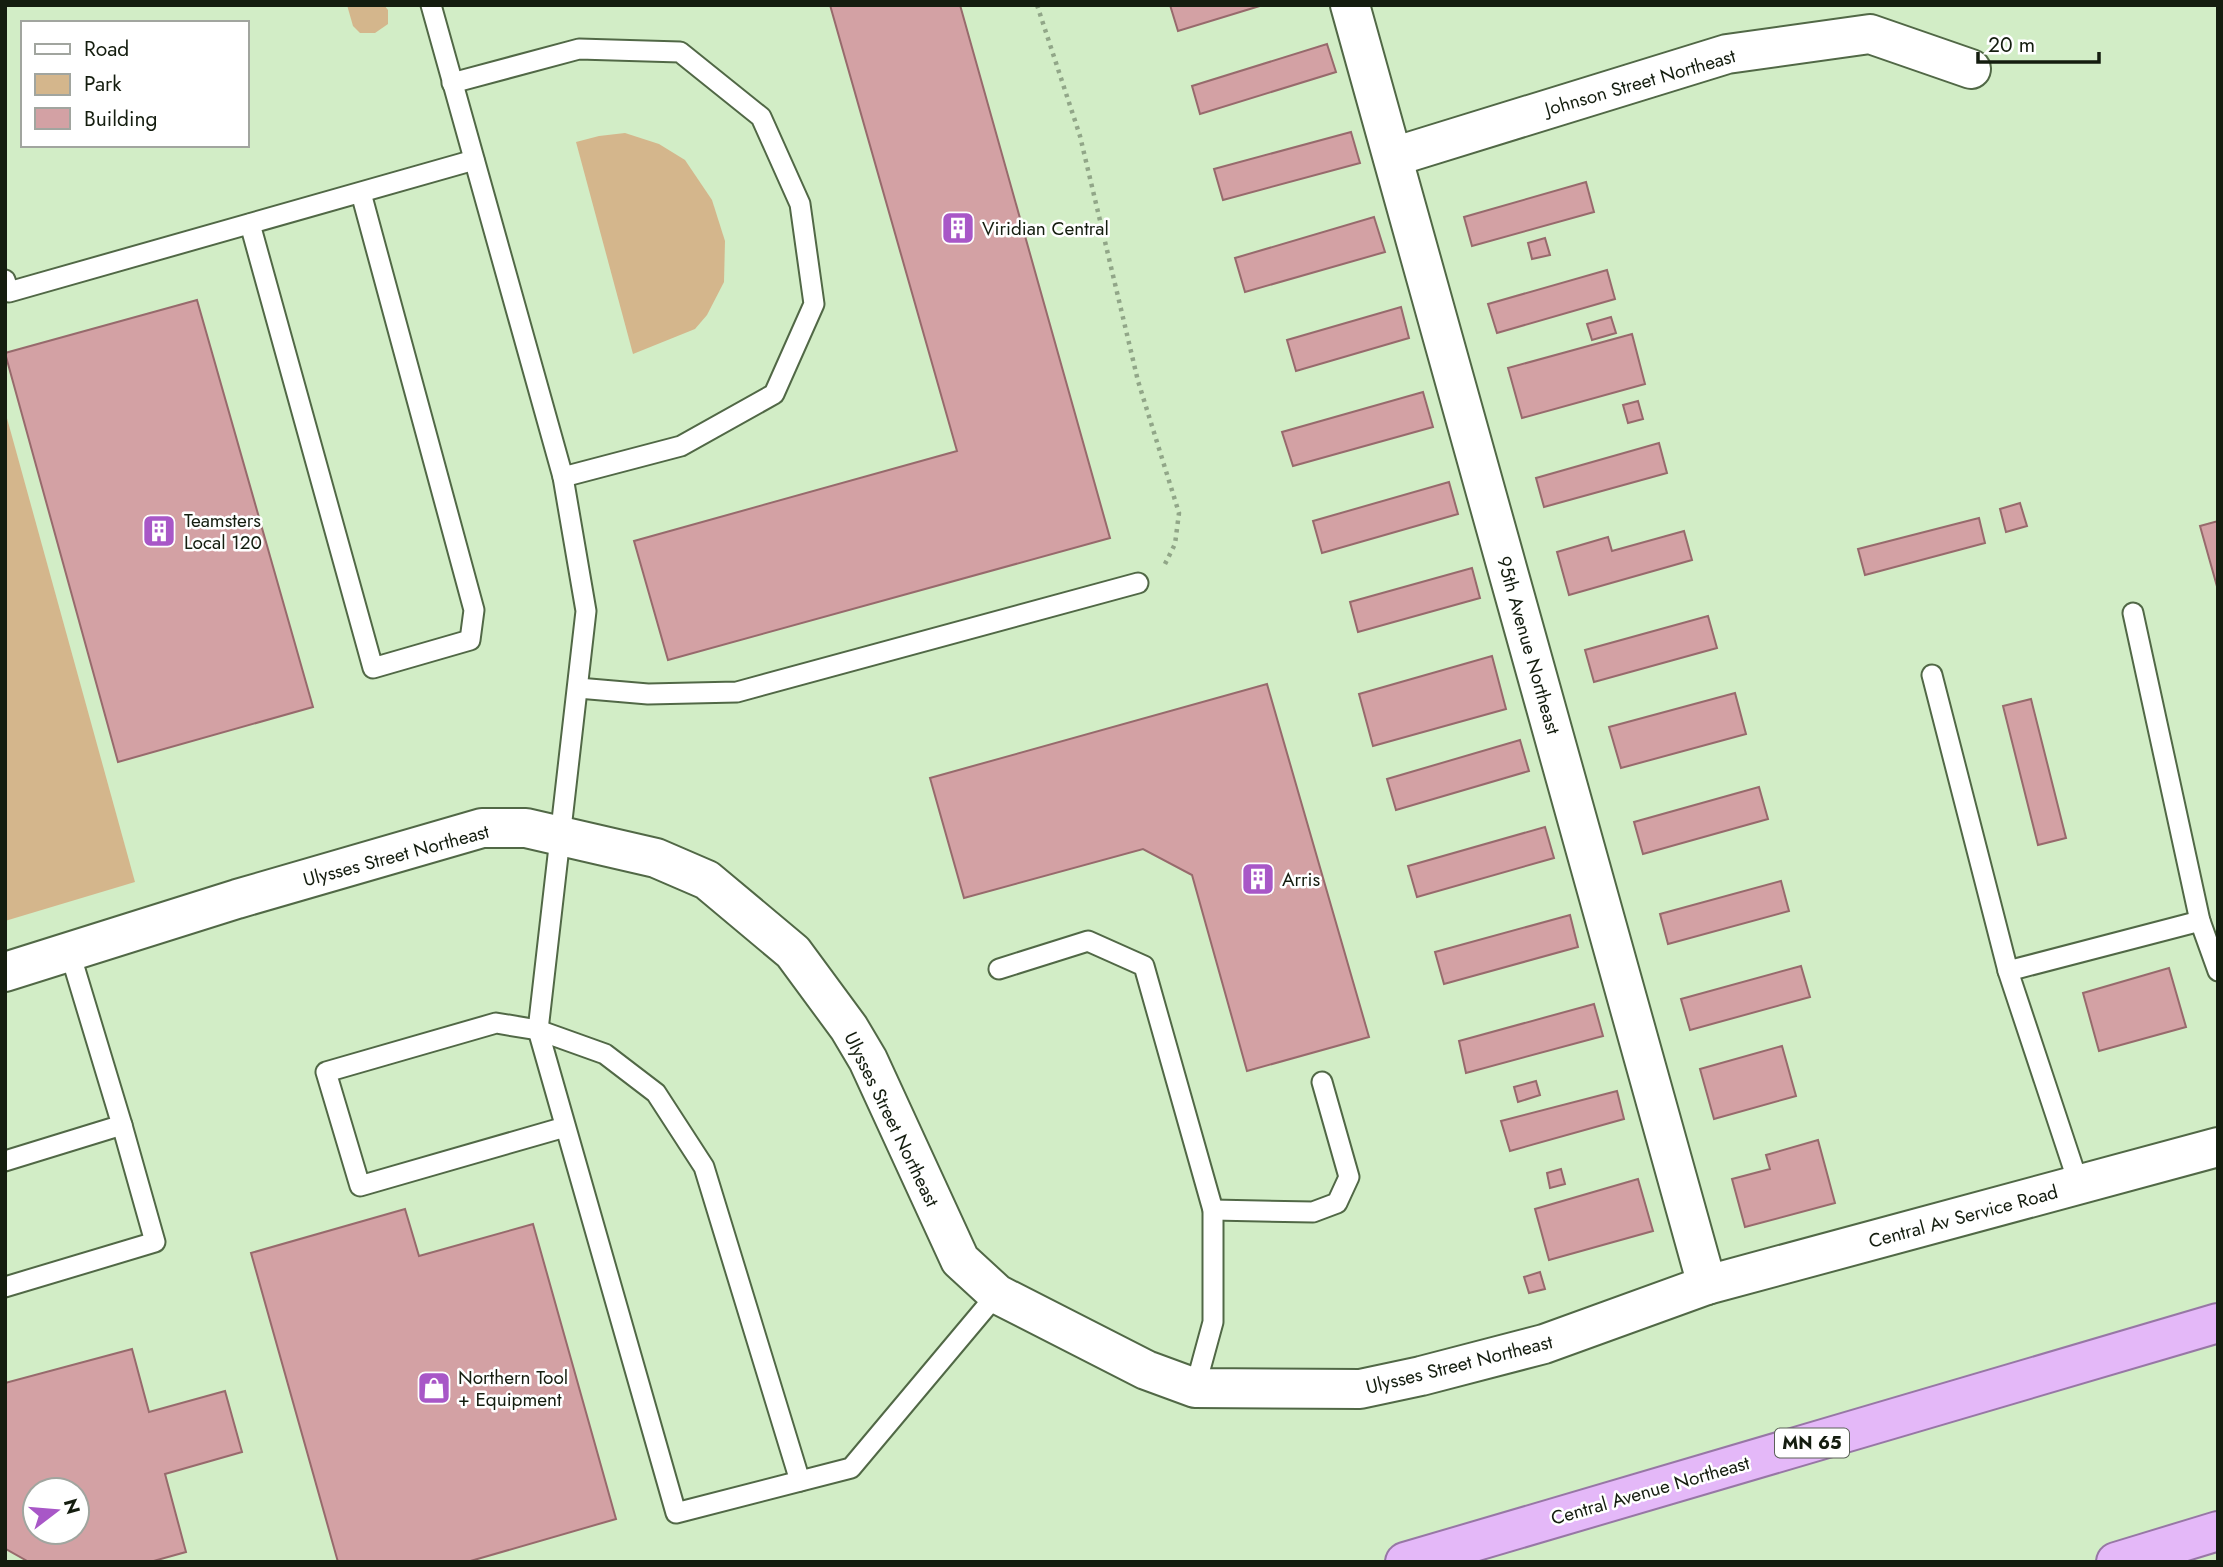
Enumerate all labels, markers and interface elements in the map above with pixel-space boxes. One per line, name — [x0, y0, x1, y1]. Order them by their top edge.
legend — [21, 21, 248, 147]
scale bar — [1978, 21, 2099, 65]
text: 20 m — [1988, 30, 2035, 60]
text: Road — [84, 34, 129, 64]
street label: Johnson Street Northeast — [1539, 42, 1739, 123]
text: Park — [84, 69, 122, 99]
text: Building — [84, 104, 157, 134]
building icon: Viridian Central — [939, 209, 977, 247]
place label: Viridian Central — [982, 215, 1109, 242]
place label: Teamsters Local 120 — [184, 507, 262, 556]
building icon: Teamsters Local 120 — [140, 512, 178, 550]
street label: 95th Avenue Northeast — [1490, 553, 1567, 738]
street label: Ulysses Street Northeast — [300, 818, 492, 893]
building icon: Arris — [1239, 860, 1277, 898]
place label: Arris — [1282, 866, 1321, 893]
street label: Ulysses Street Northeast — [837, 1027, 946, 1212]
street label: Central Av Service Road — [1866, 1178, 2061, 1255]
street label: Ulysses Street Northeast — [1363, 1328, 1556, 1401]
place label: Northern Tool + Equipment — [458, 1364, 568, 1413]
shop icon: Northern Tool + Equipment — [415, 1369, 453, 1407]
road number: MN 65 — [1775, 1428, 1849, 1458]
street label: Central Avenue Northeast — [1548, 1449, 1753, 1532]
north arrow — [21, 1476, 91, 1546]
text: N — [57, 1495, 87, 1517]

